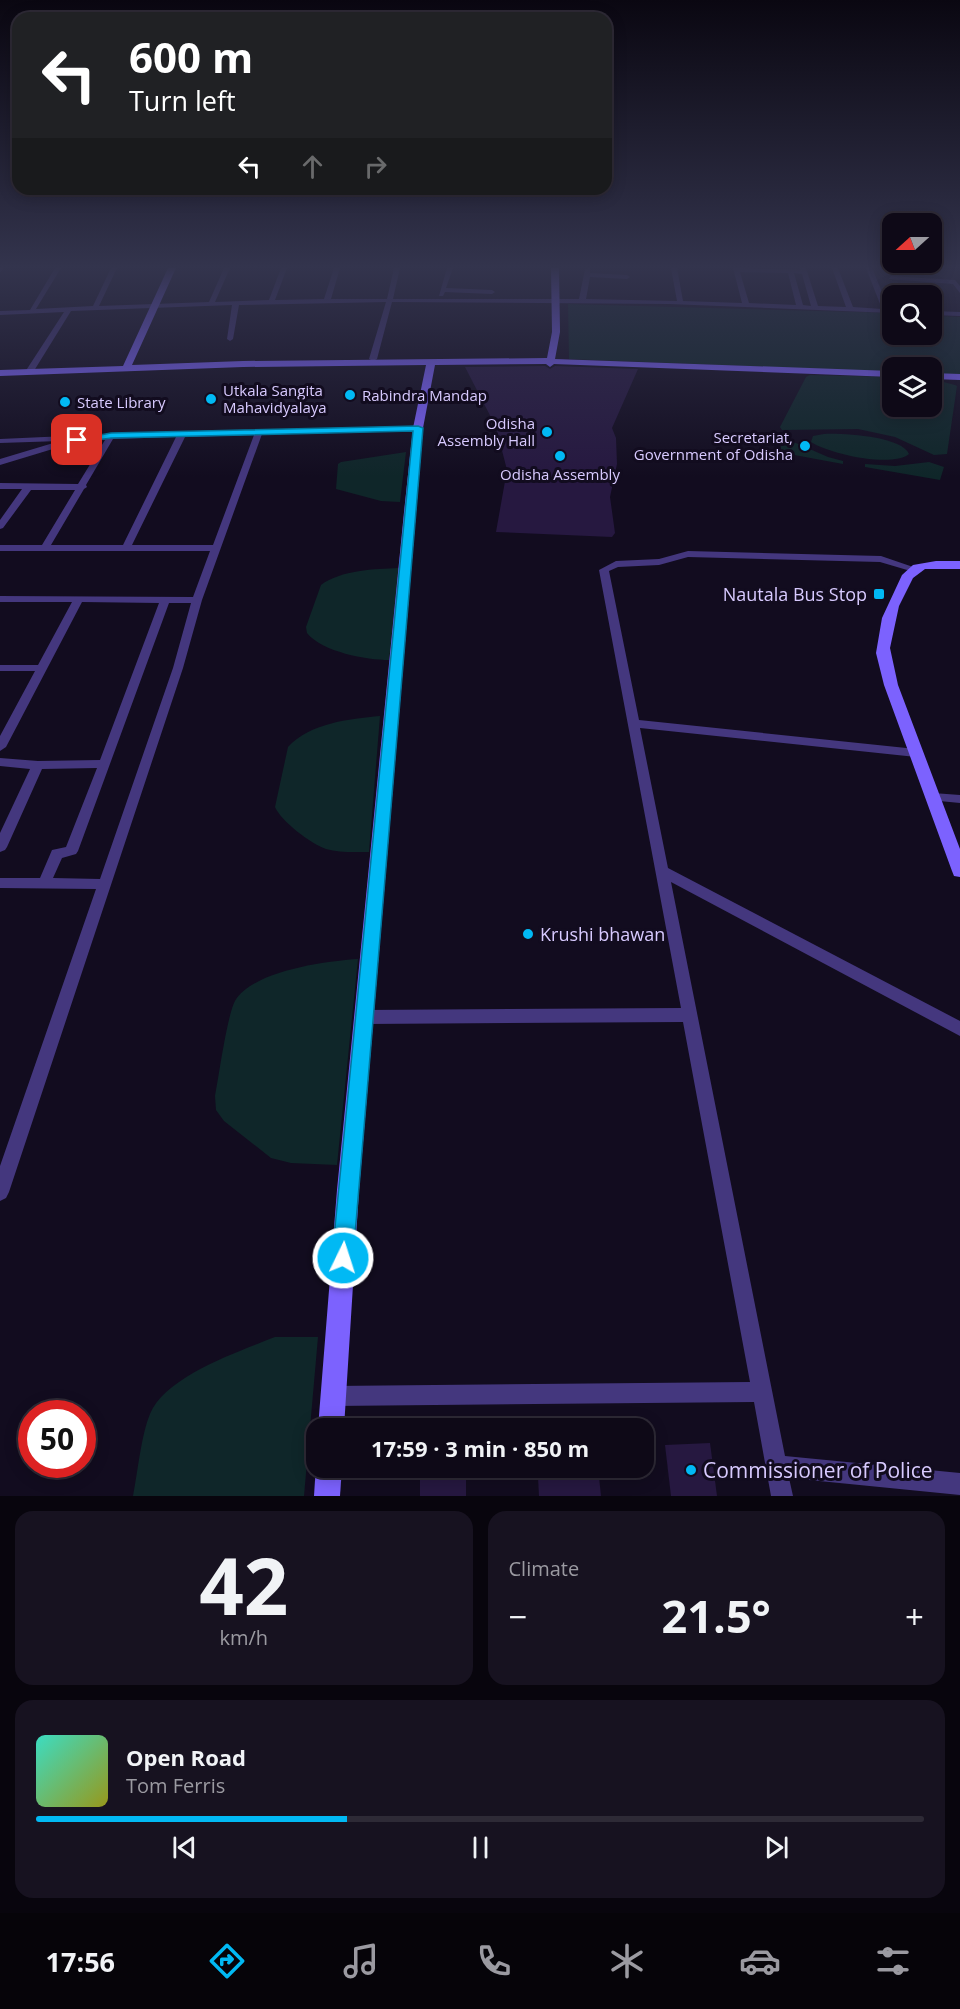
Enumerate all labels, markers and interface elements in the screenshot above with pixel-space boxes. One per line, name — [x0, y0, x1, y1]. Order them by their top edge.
text: 600 m — [129, 28, 253, 85]
icon: left — [30, 36, 108, 114]
text: Turn left — [129, 82, 236, 119]
icon: left — [233, 150, 266, 183]
icon: ahead — [296, 150, 329, 183]
icon: right — [359, 150, 392, 183]
north arrow — [882, 213, 942, 273]
map controls — [882, 213, 942, 417]
button: search — [882, 285, 942, 345]
button: layers — [882, 357, 942, 417]
place label: Utkala Sangita Mahavidyalaya — [223, 380, 327, 417]
place label: Rabindra Mandap — [362, 385, 487, 405]
marker: Rabindra Mandap — [343, 388, 357, 402]
place label: State Library — [77, 392, 166, 412]
marker: Utkala Sangita Mahavidyalaya — [204, 392, 218, 406]
marker: State Library — [58, 395, 72, 409]
place label: Odisha Assembly Hall — [438, 413, 535, 450]
pin — [51, 414, 102, 465]
icon: arrive — [60, 423, 93, 456]
marker: Odisha Assembly Hall — [540, 425, 554, 439]
place label: Secretariat, Government of Odisha — [634, 427, 793, 464]
marker: Secretariat, Government of Odisha — [798, 439, 812, 453]
marker: Odisha Assembly — [553, 449, 567, 463]
place label: Odisha Assembly — [500, 464, 620, 484]
place label: Nautala Bus Stop — [723, 582, 867, 606]
marker: Nautala Bus Stop — [872, 587, 886, 601]
place label: Krushi bhawan — [540, 922, 665, 946]
marker: Krushi bhawan — [521, 927, 535, 941]
position arrow — [311, 1226, 375, 1290]
speed limit sign: 50 — [18, 1400, 96, 1478]
text: 17:59 · 3 min · 850 m — [371, 1433, 589, 1463]
place label: Commissioner of Police — [703, 1456, 933, 1484]
marker: Commissioner of Police — [684, 1463, 698, 1477]
text: 42 — [199, 1532, 288, 1638]
text: Climate — [509, 1555, 579, 1582]
text: 21.5° — [662, 1585, 771, 1646]
text: − — [509, 1594, 527, 1639]
text: + — [905, 1594, 924, 1639]
text: km/h — [219, 1624, 268, 1651]
text: Open Road — [126, 1742, 246, 1772]
text: Tom Ferris — [126, 1772, 225, 1799]
icon: previous — [168, 1831, 201, 1864]
icon: pause — [464, 1831, 497, 1864]
icon: next — [760, 1831, 793, 1864]
icon: directions — [206, 1940, 248, 1982]
icon: music — [340, 1940, 382, 1982]
icon: phone — [473, 1940, 515, 1982]
icon: climate — [606, 1940, 648, 1982]
icon: car — [739, 1940, 781, 1982]
icon: filters — [872, 1940, 914, 1982]
text: 17:56 — [46, 1943, 115, 1980]

